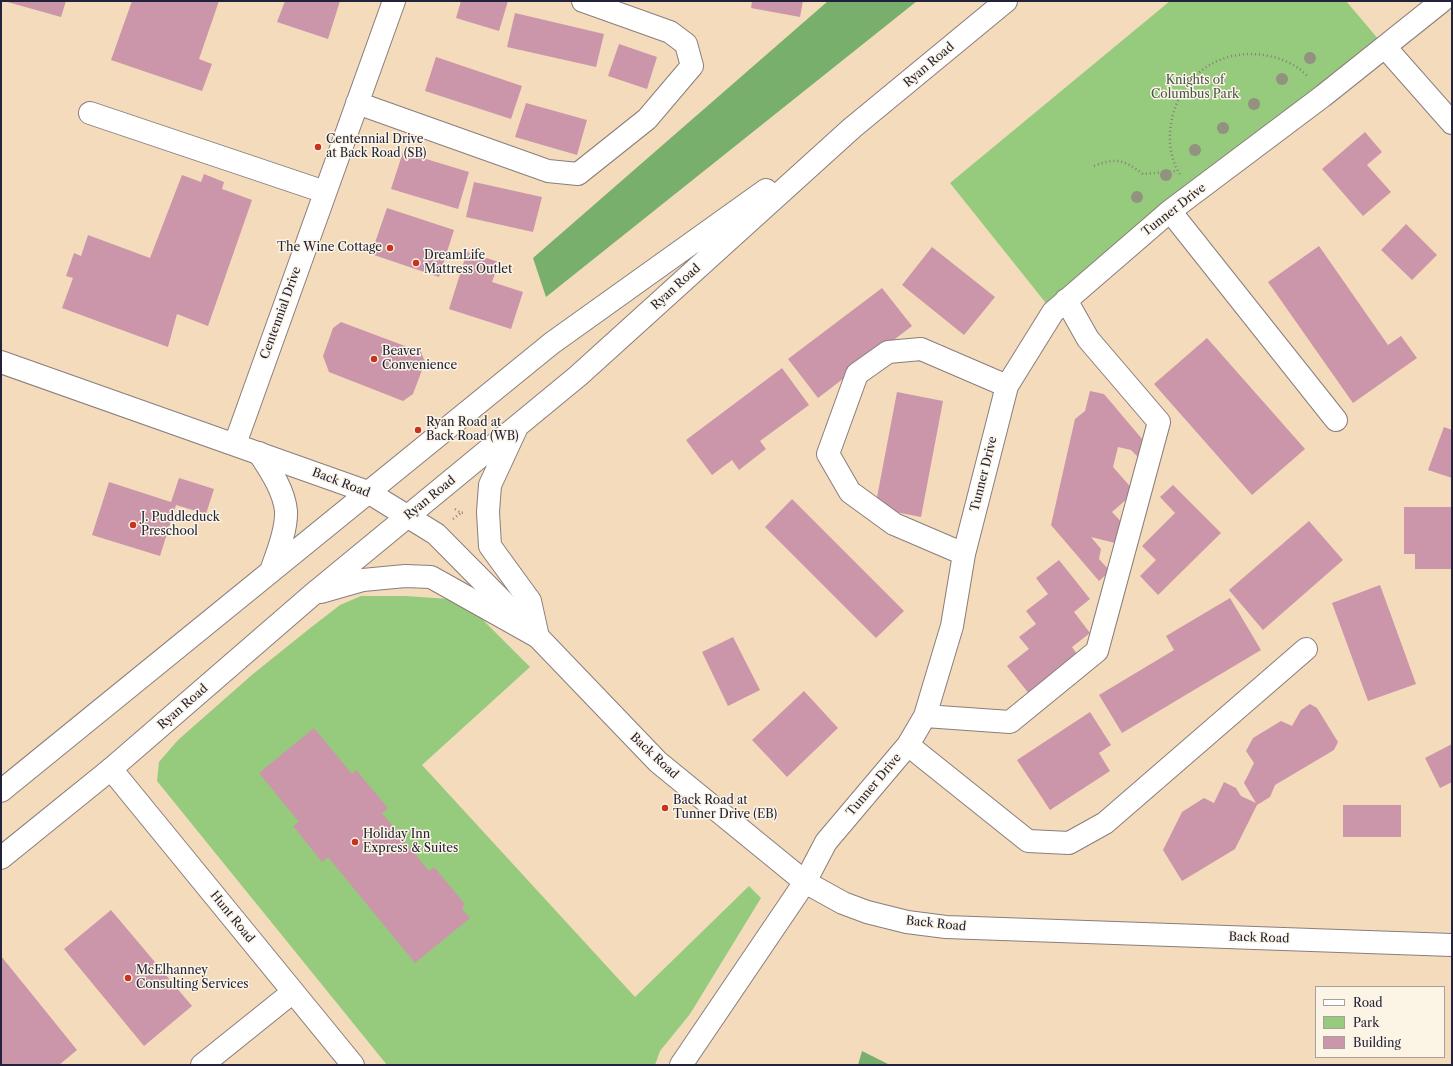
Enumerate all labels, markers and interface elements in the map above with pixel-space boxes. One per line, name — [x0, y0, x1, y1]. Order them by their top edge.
street label: Ryan Road — [901, 40, 957, 90]
park label: Knights of Columbus Park — [1151, 74, 1239, 102]
place label: Centennial Drive at Back Road (SB) — [326, 133, 426, 161]
marker: Centennial Drive at Back Road (SB) — [313, 142, 323, 152]
street label: Tunner Drive — [1139, 181, 1209, 239]
place label: The Wine Cottage — [277, 241, 382, 255]
marker: The Wine Cottage — [385, 243, 395, 253]
place label: DreamLife Mattress Outlet — [424, 249, 512, 277]
marker: DreamLife Mattress Outlet — [411, 258, 421, 268]
street label: Ryan Road — [648, 261, 704, 313]
street label: Centennial Drive — [258, 265, 304, 361]
place label: Beaver Convenience — [382, 345, 457, 373]
marker: Beaver Convenience — [369, 354, 379, 364]
place label: Ryan Road at Back Road (WB) — [426, 416, 519, 444]
marker: Ryan Road at Back Road (WB) — [413, 425, 423, 435]
street label: Tunner Drive — [968, 435, 1000, 513]
street label: Back Road — [310, 465, 372, 501]
street label: Ryan Road — [402, 473, 458, 523]
place label: J. Puddleduck Preschool — [141, 511, 220, 539]
marker: J. Puddleduck Preschool — [128, 520, 138, 530]
street label: Ryan Road — [155, 681, 211, 733]
street label: Back Road — [627, 730, 681, 782]
street label: Tunner Drive — [844, 751, 904, 819]
place label: Back Road at Tunner Drive (EB) — [673, 794, 777, 822]
marker: Back Road at Tunner Drive (EB) — [660, 803, 670, 813]
place label: Holiday Inn Express & Suites — [363, 828, 458, 856]
marker: Holiday Inn Express & Suites — [350, 837, 360, 847]
street label: Hunt Road — [207, 888, 257, 946]
street label: Back Road — [905, 914, 967, 934]
street label: Back Road — [1228, 930, 1290, 946]
place label: McElhanney Consulting Services — [136, 964, 249, 992]
marker: McElhanney Consulting Services — [123, 973, 133, 983]
legend — [1315, 986, 1445, 1058]
text: Road — [1353, 995, 1383, 1010]
text: Park — [1353, 1015, 1379, 1030]
text: Building — [1353, 1035, 1401, 1050]

